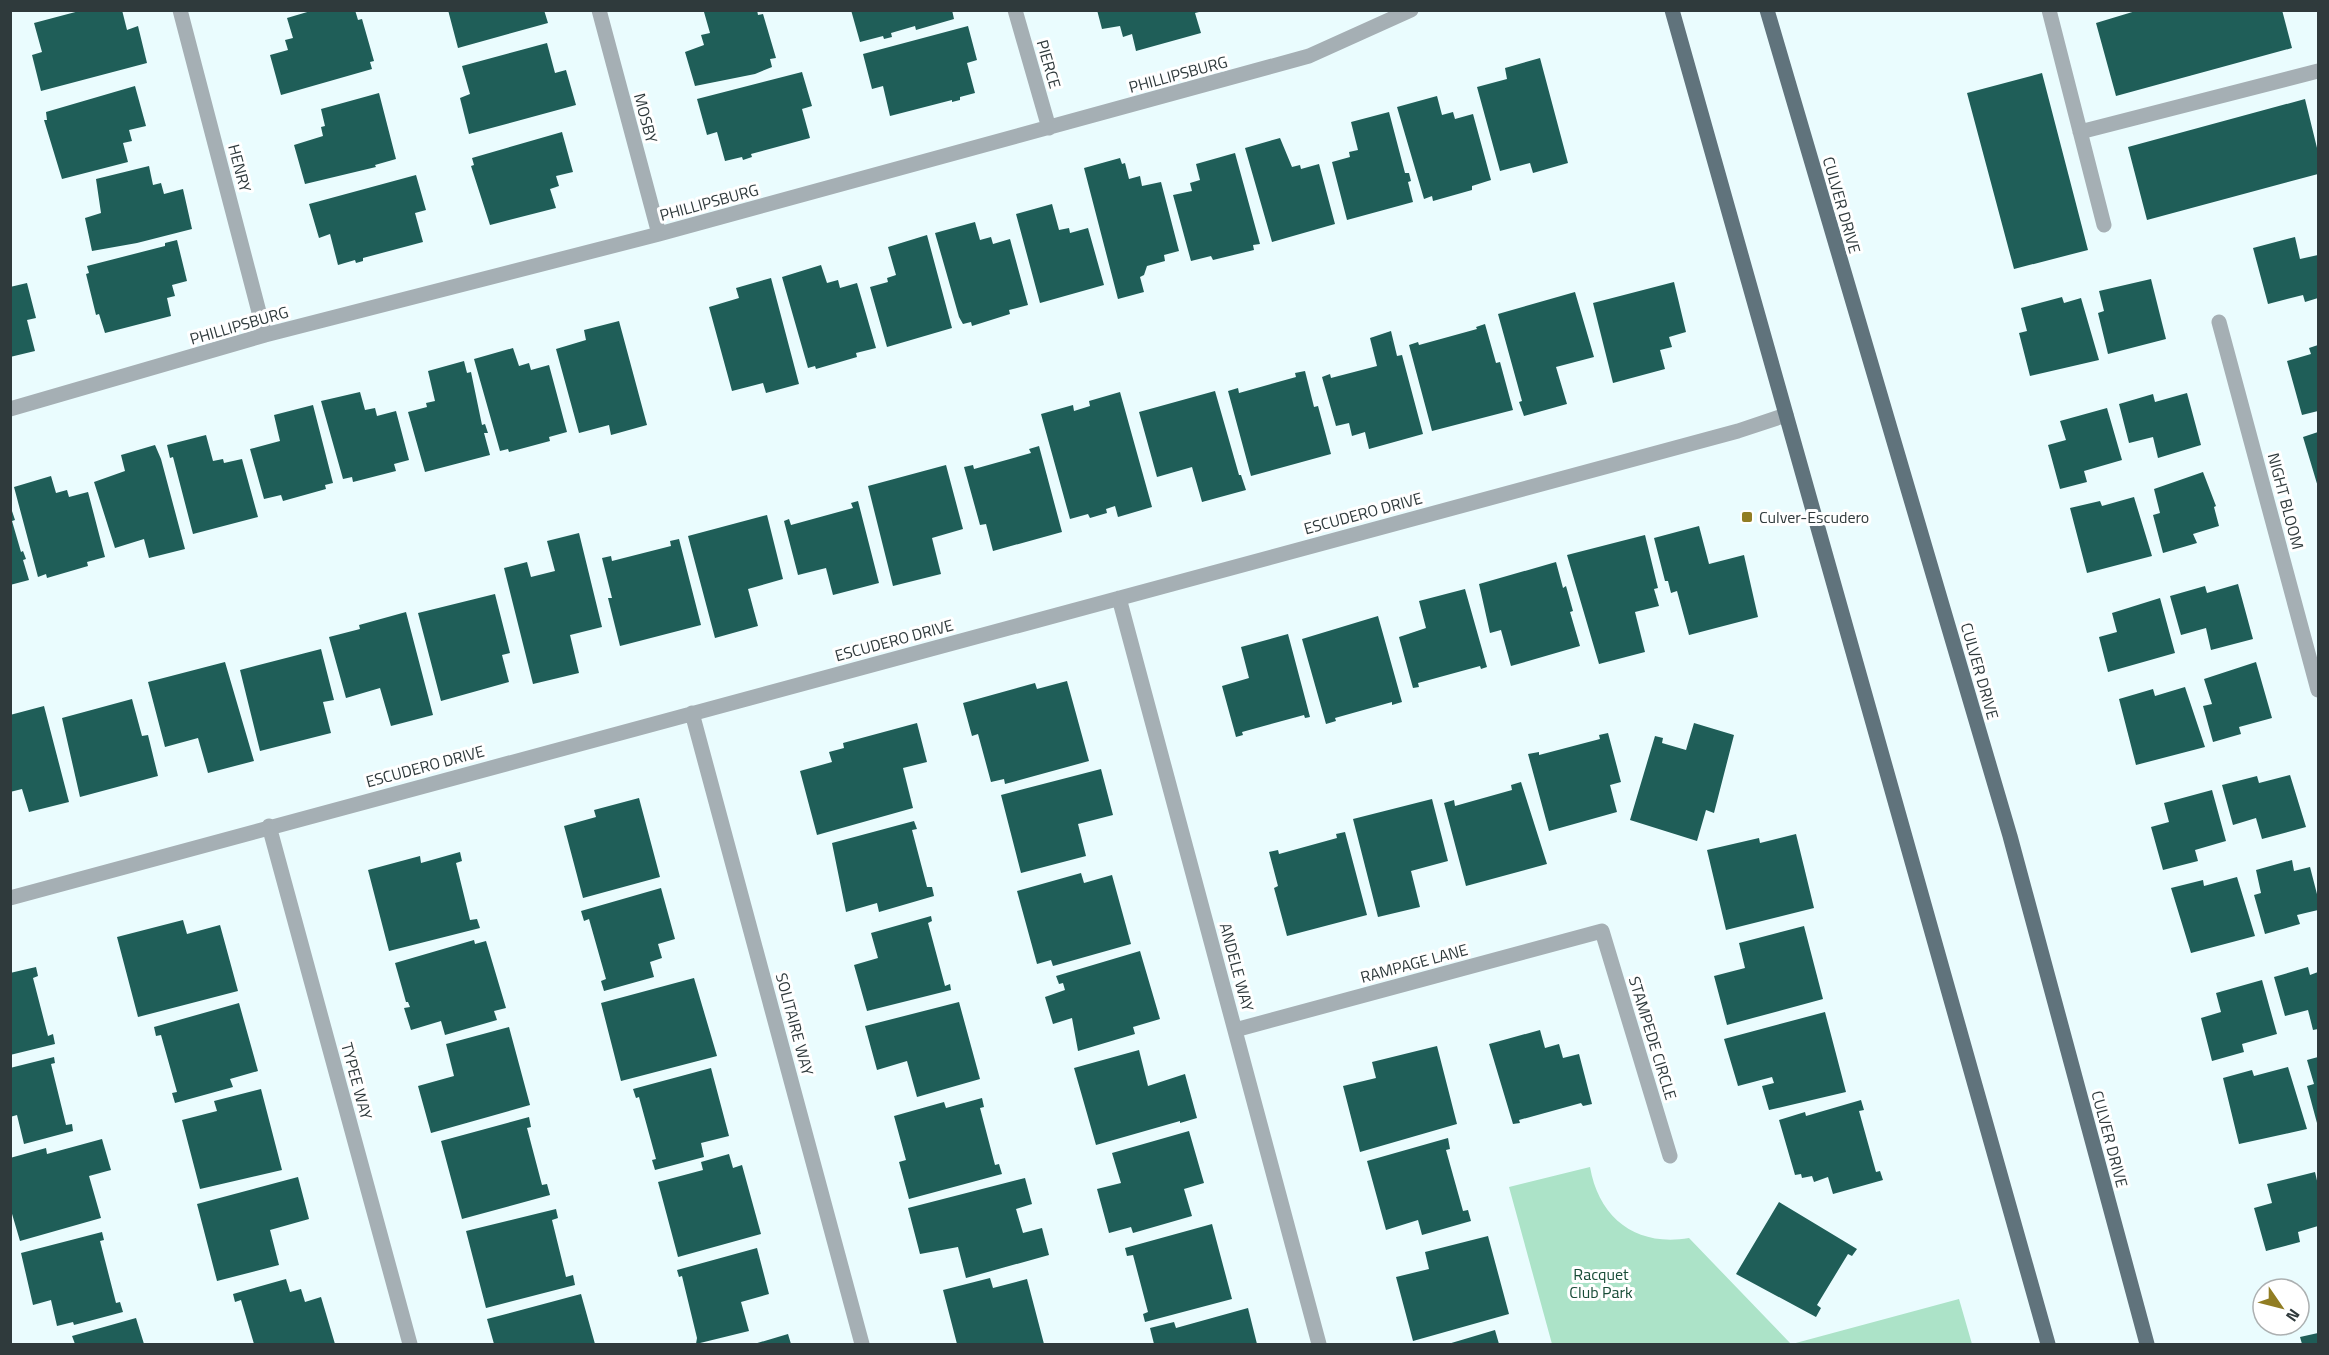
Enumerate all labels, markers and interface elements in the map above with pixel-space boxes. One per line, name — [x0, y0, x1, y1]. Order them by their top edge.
street label: PIERCE — [1031, 37, 1067, 91]
street label: PHILLIPSBURG — [1126, 49, 1230, 99]
street label: MOSBY — [628, 90, 664, 146]
street label: HENRY — [222, 141, 258, 195]
street label: CULVER DRIVE — [1817, 154, 1867, 256]
street label: PHILLIPSBURG — [657, 177, 761, 227]
street label: PHILLIPSBURG — [187, 299, 291, 351]
street label: NIGHT BLOOM — [2262, 450, 2310, 552]
street label: ESCUDERO DRIVE — [1301, 486, 1425, 540]
place label: Culver-Escudero — [1759, 505, 1869, 529]
marker: Culver-Escudero — [1740, 510, 1754, 524]
street label: ESCUDERO DRIVE — [832, 613, 956, 667]
street label: CULVER DRIVE — [1955, 620, 2005, 722]
street label: ESCUDERO DRIVE — [363, 739, 487, 793]
street label: ANDELE WAY — [1214, 920, 1260, 1014]
street label: RAMPAGE LANE — [1358, 937, 1470, 989]
street label: SOLITAIRE WAY — [770, 970, 820, 1078]
street label: STAMPEDE CIRCLE — [1623, 973, 1683, 1103]
street label: TYPEE WAY — [335, 1040, 379, 1123]
street label: CULVER DRIVE — [2086, 1088, 2135, 1190]
park label: Racquet Club Park — [1569, 1262, 1633, 1304]
north arrow — [2251, 1277, 2311, 1337]
text: N — [2280, 1304, 2306, 1327]

